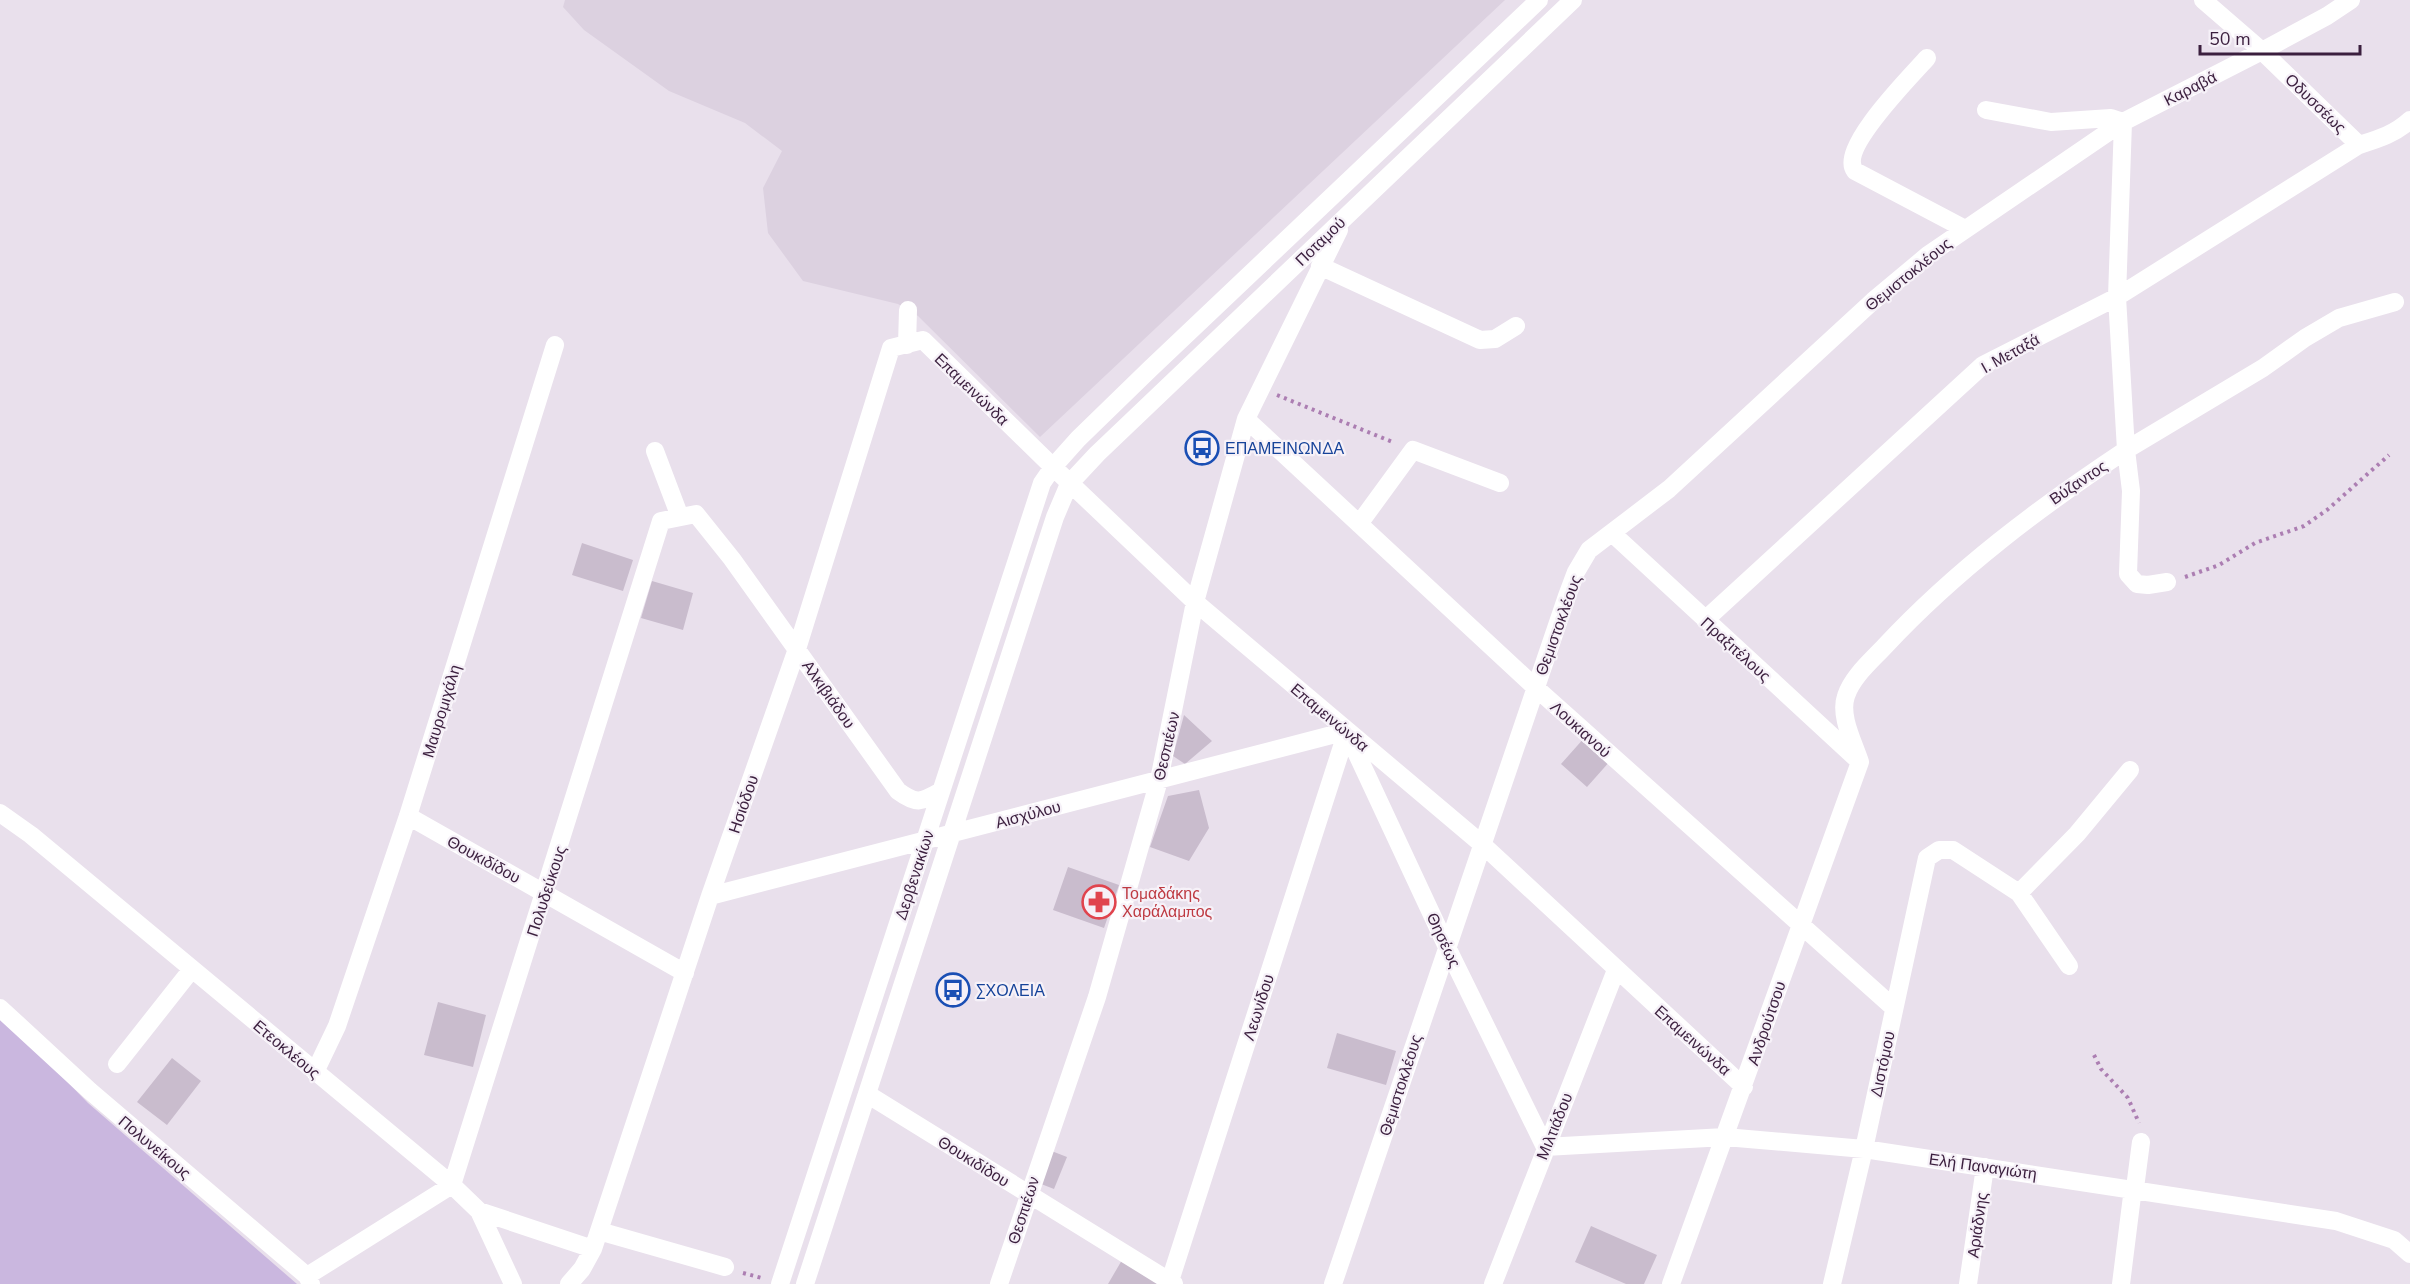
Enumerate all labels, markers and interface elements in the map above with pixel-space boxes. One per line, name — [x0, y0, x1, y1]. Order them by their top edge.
scale bar — [2200, 18, 2360, 56]
text: 50 m — [2209, 27, 2251, 51]
street label: Καραβά — [2160, 66, 2221, 112]
street label: Οδυσσέως — [2280, 69, 2351, 139]
street label: Ποταμού — [1291, 212, 1351, 271]
street label: Θεμιστοκλέους — [1861, 233, 1957, 317]
street label: Ι. Μεταξά — [1977, 329, 2044, 379]
street label: Επαμεινώνδα — [929, 349, 1013, 431]
bus stop icon: ΕΠΑΜΕΙΝΩΝΔΑ — [1184, 430, 1220, 466]
place label: ΕΠΑΜΕΙΝΩΝΔΑ — [1225, 438, 1345, 460]
street label: Βύζαντος — [2045, 455, 2112, 510]
street label: Θεμιστοκλέους — [1531, 572, 1587, 679]
street label: Πραξιτέλους — [1696, 612, 1775, 687]
street label: Αλκιβιάδου — [797, 656, 860, 733]
street label: Μαυρομιχάλη — [417, 662, 467, 760]
street label: Επαμεινώνδα — [1286, 679, 1373, 757]
street label: Λουκιανού — [1545, 697, 1615, 763]
street label: Θεσπιέων — [1148, 710, 1186, 783]
street label: Ησιόδου — [724, 772, 764, 836]
street label: Αισχύλου — [993, 796, 1063, 834]
street label: Δερβενακίων — [890, 827, 940, 923]
street label: Θουκιδίδου — [443, 831, 524, 889]
street label: Πολυδεύκους — [522, 843, 572, 940]
place label: Τομαδάκης Χαράλαμπος — [1122, 883, 1213, 923]
pharmacy icon: Τομαδάκης Χαράλαμπος — [1081, 884, 1117, 920]
street label: Θησέως — [1421, 909, 1466, 972]
street label: Λεωνίδου — [1238, 971, 1280, 1043]
bus stop icon: ΣΧΟΛΕΙΑ — [935, 972, 971, 1008]
street label: Ανδρούτσου — [1742, 978, 1792, 1068]
place label: ΣΧΟΛΕΙΑ — [976, 980, 1045, 1002]
street label: Επαμεινώνδα — [1649, 1001, 1735, 1081]
street label: Ετεοκλέους — [248, 1015, 325, 1085]
street label: Διστόμου — [1865, 1029, 1901, 1099]
street label: Θεμιστοκλέους — [1374, 1031, 1428, 1139]
street label: Μιλτιάδου — [1532, 1090, 1578, 1163]
street label: Πολυνείκους — [113, 1111, 195, 1185]
street label: Θουκιδίδου — [933, 1131, 1014, 1193]
street label: Ελή Παναγιώτη — [1927, 1149, 2038, 1185]
street label: Θεσπιέων — [1003, 1174, 1045, 1247]
street label: Αριάδνης — [1962, 1191, 1994, 1259]

